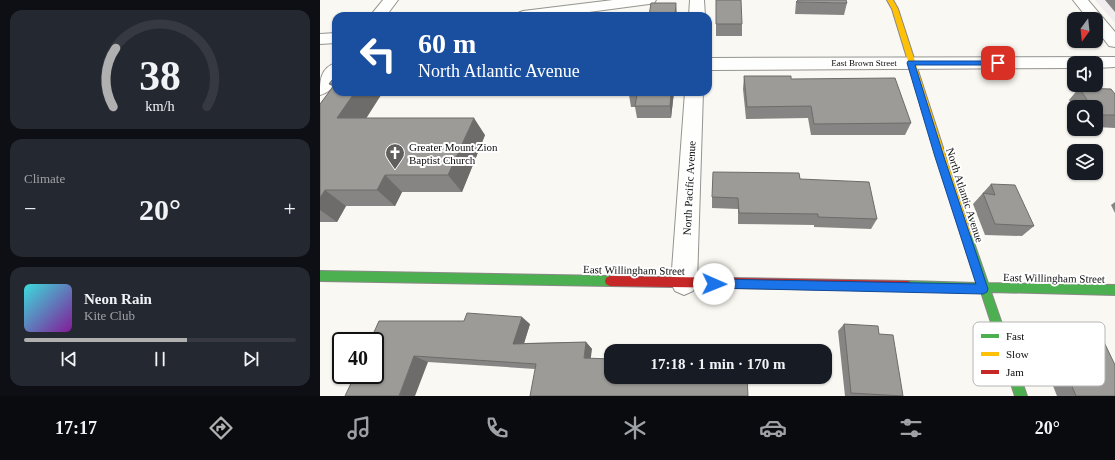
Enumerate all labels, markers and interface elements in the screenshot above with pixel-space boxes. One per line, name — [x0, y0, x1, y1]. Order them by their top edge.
north arrow — [1067, 12, 1103, 48]
map controls — [1067, 12, 1103, 180]
icon: left — [352, 28, 404, 80]
text: 60 m — [418, 28, 476, 59]
pin — [981, 46, 1015, 80]
icon: arrive — [987, 52, 1009, 74]
text: 38 — [139, 53, 181, 99]
button: sound — [1067, 56, 1103, 92]
street label: East Brown Street — [831, 58, 897, 68]
text: North Atlantic Avenue — [418, 61, 580, 81]
text: km/h — [145, 98, 175, 114]
button: search — [1067, 100, 1103, 136]
street label: North Pacific Avenue — [681, 140, 697, 235]
place label: Greater Mount Zion Baptist Church — [409, 141, 498, 166]
church icon: Greater Mount Zion Baptist Church — [384, 142, 406, 170]
button: layers — [1067, 144, 1103, 180]
street label: North Atlantic Avenue — [944, 146, 986, 244]
text: Climate — [24, 171, 65, 186]
text: 20° — [139, 193, 181, 226]
text: − — [24, 196, 36, 221]
text: + — [284, 196, 296, 221]
street label: East Willingham Street — [583, 263, 685, 277]
position arrow — [693, 263, 735, 305]
street label: East Willingham Street — [1003, 271, 1105, 285]
text: Neon Rain — [84, 291, 152, 307]
text: Kite Club — [84, 308, 135, 323]
legend — [973, 322, 1105, 386]
text: Fast — [1006, 330, 1024, 342]
speed limit sign: 40 — [332, 332, 384, 384]
icon: previous — [58, 348, 80, 370]
icon: pause — [149, 348, 171, 370]
icon: next — [240, 348, 262, 370]
text: Slow — [1006, 348, 1029, 360]
text: 17:18 · 1 min · 170 m — [651, 356, 786, 372]
text: Jam — [1006, 366, 1024, 378]
icon: directions — [207, 414, 235, 442]
icon: music — [345, 414, 373, 442]
icon: phone — [483, 414, 511, 442]
icon: climate — [621, 414, 649, 442]
icon: car — [759, 414, 787, 442]
icon: filters — [897, 414, 925, 442]
text: 17:17 — [55, 418, 97, 438]
text: 20° — [1035, 418, 1060, 438]

